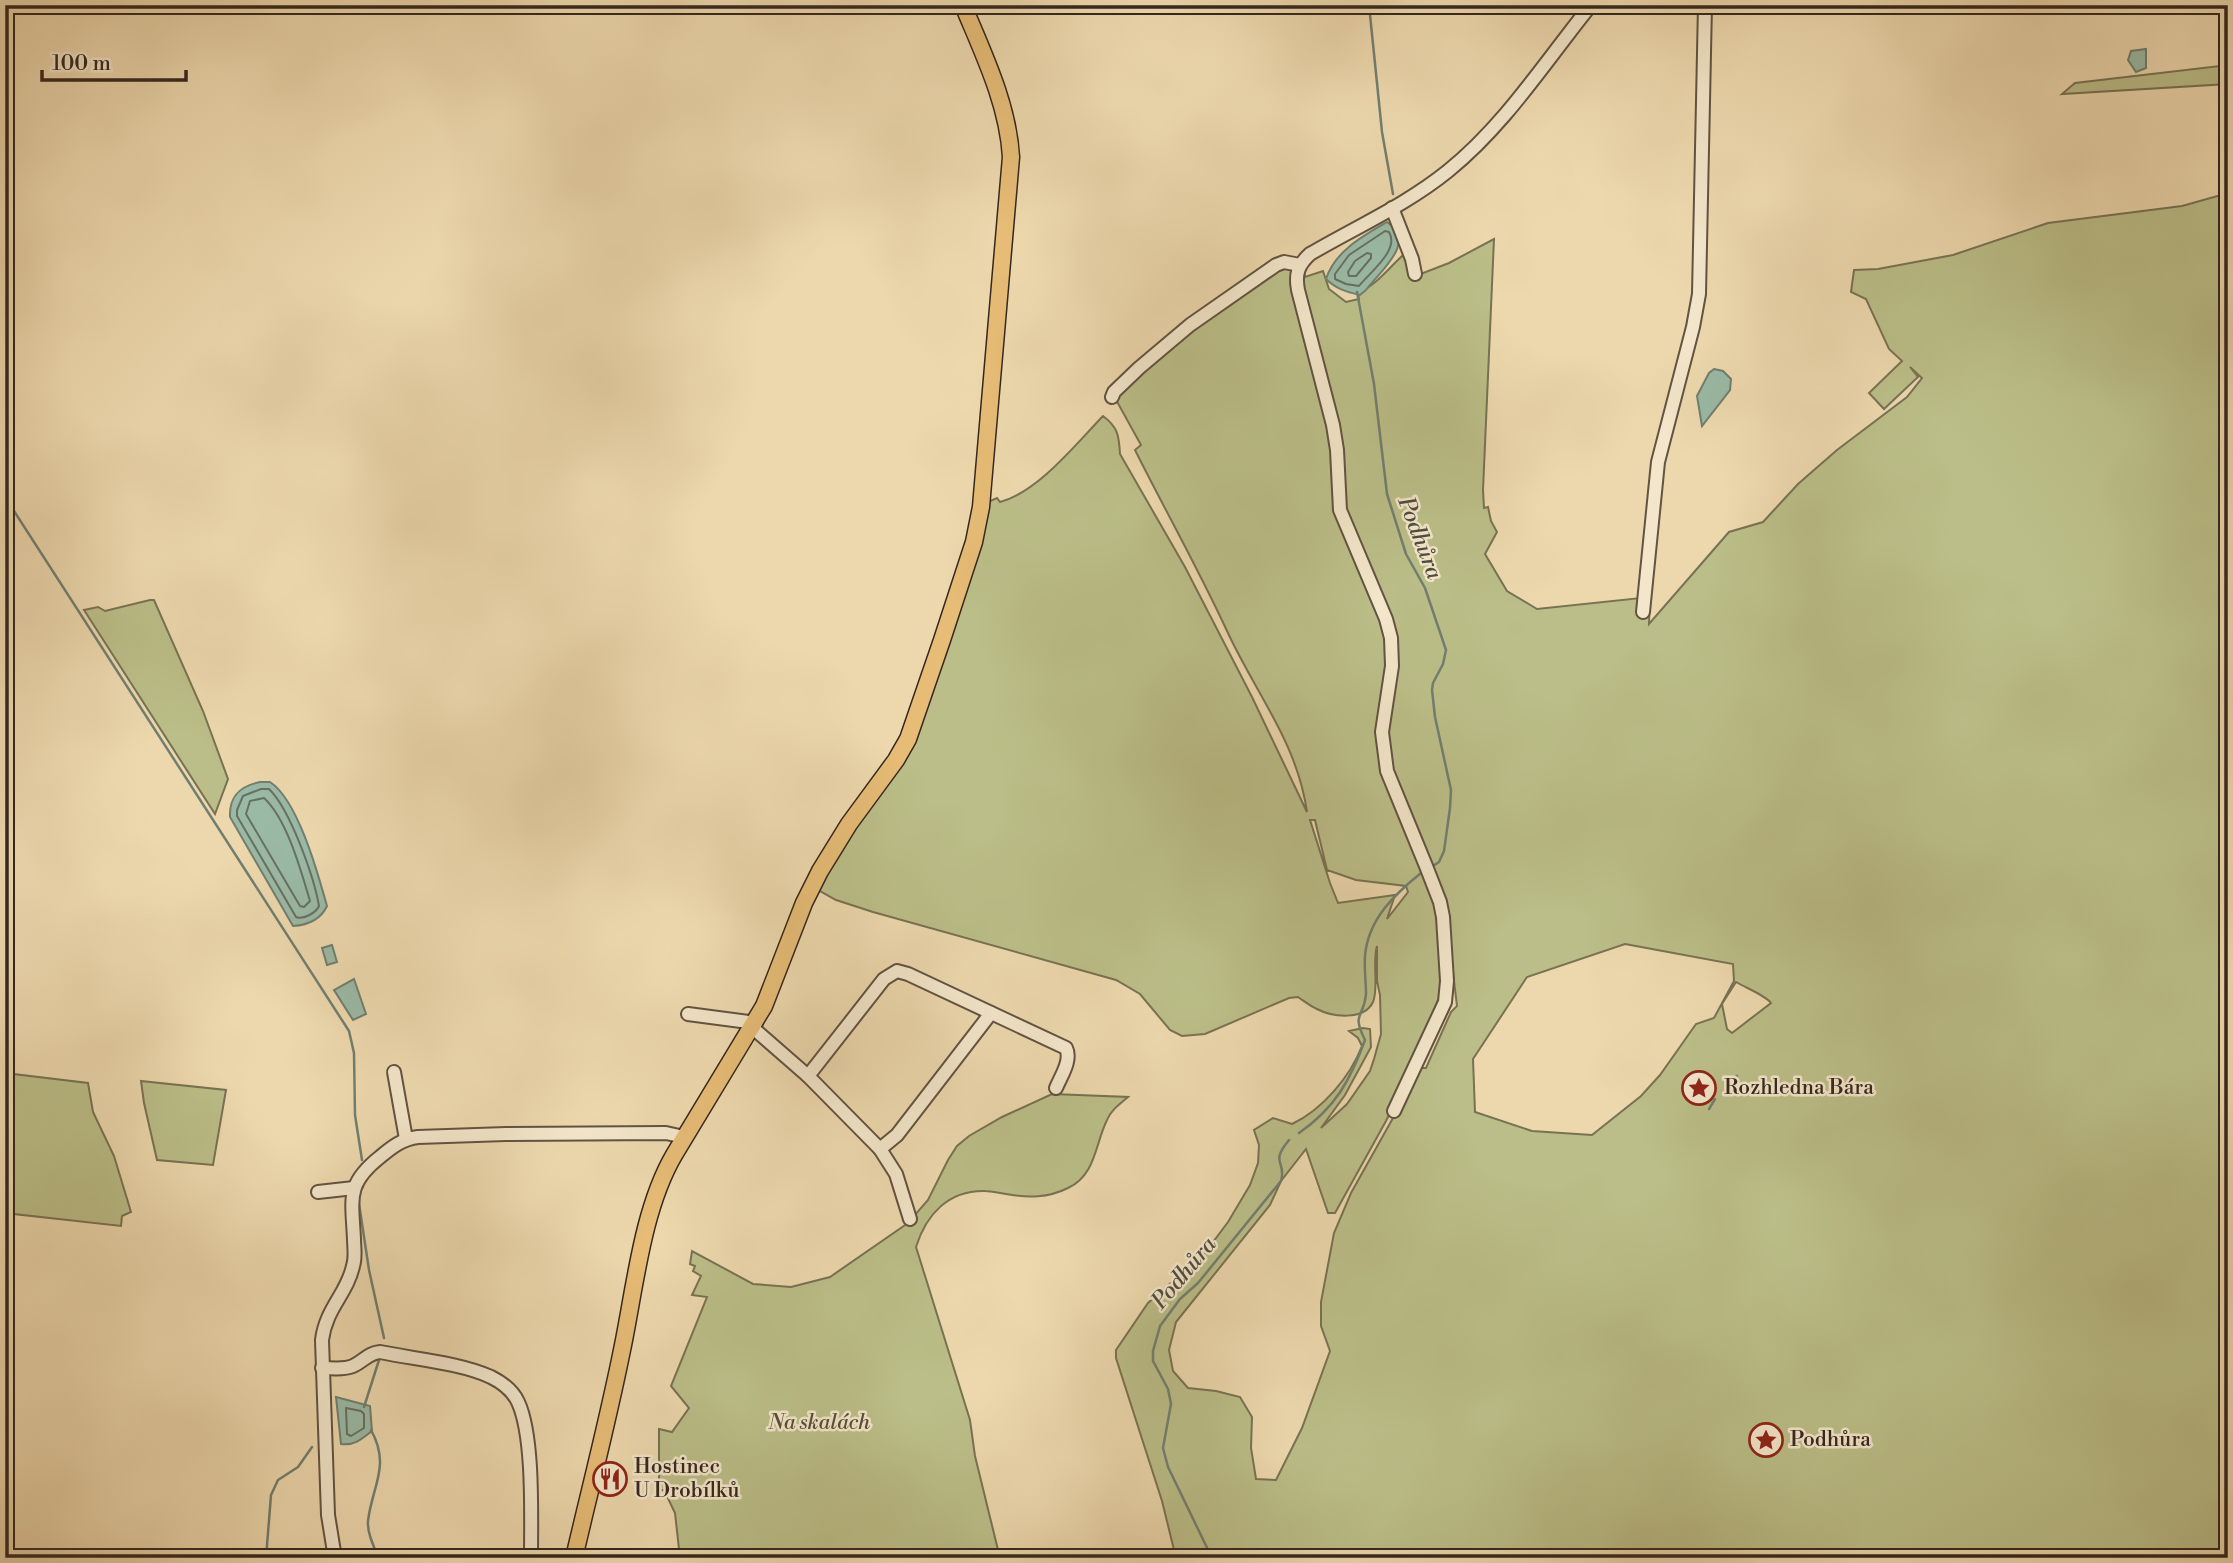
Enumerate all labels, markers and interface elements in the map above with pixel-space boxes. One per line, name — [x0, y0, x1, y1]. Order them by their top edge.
scale bar — [42, 38, 186, 82]
text: 100 m — [52, 51, 111, 77]
water label: Podhůra — [1391, 492, 1449, 583]
place icon: Rozhledna Bára — [1680, 1069, 1718, 1107]
place label: Rozhledna Bára — [1724, 1075, 1874, 1101]
water label: Podhůra — [1145, 1231, 1222, 1316]
park label: Na skalách — [767, 1410, 870, 1436]
place icon: Podhůra — [1747, 1421, 1785, 1459]
place label: Podhůra — [1790, 1427, 1871, 1453]
place label: Hostinec U Drobílků — [634, 1454, 739, 1504]
restaurant icon: Hostinec U Drobílků — [591, 1460, 629, 1498]

